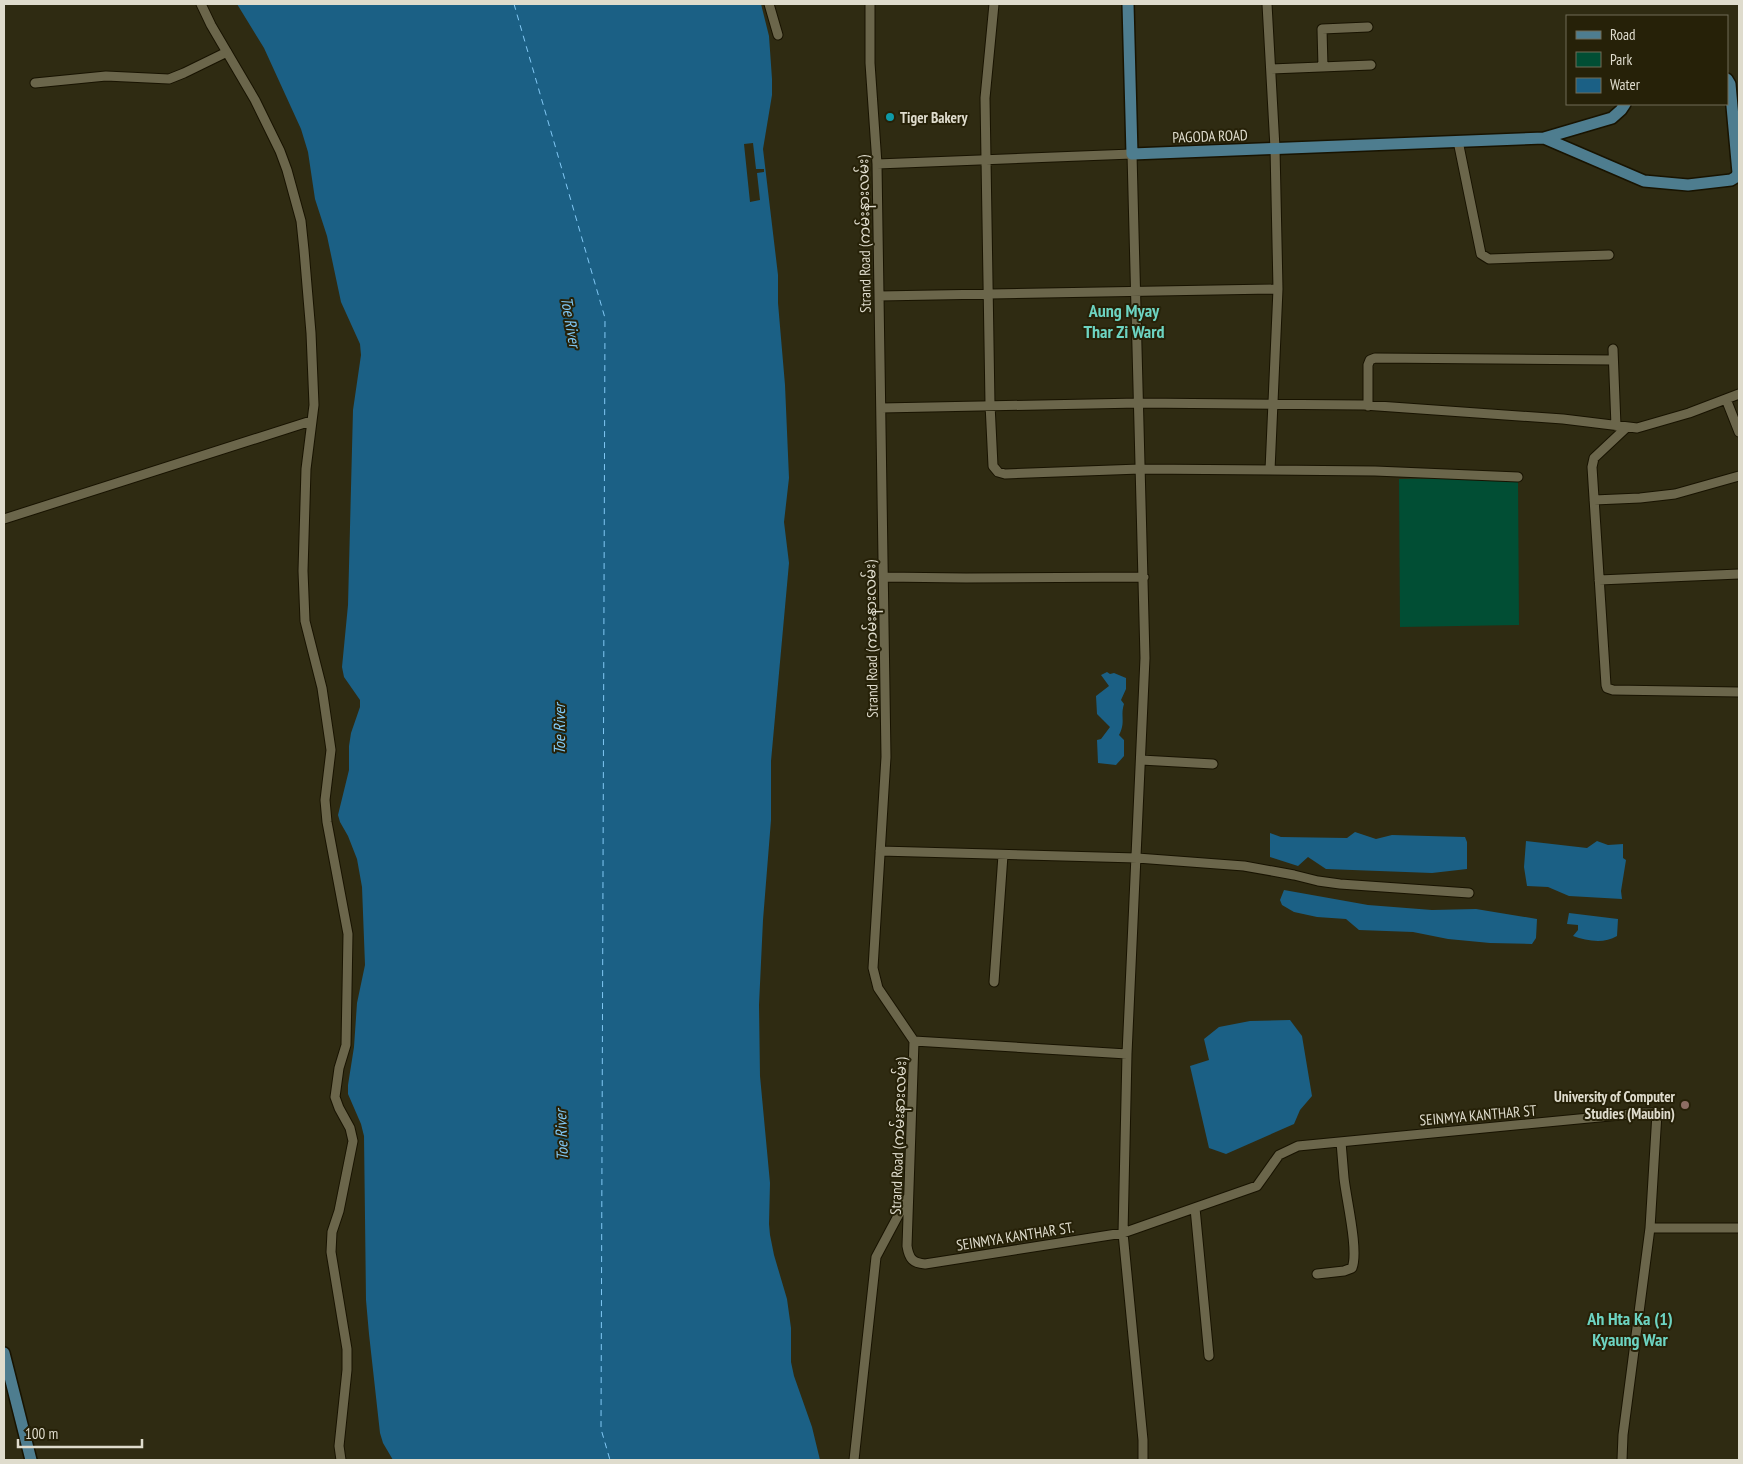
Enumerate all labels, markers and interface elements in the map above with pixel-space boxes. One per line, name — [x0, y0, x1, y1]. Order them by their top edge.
legend — [1566, 15, 1728, 105]
text: Road — [1610, 25, 1636, 44]
text: Park — [1610, 50, 1632, 69]
text: Water — [1610, 75, 1641, 94]
place label: Tiger Bakery — [900, 108, 968, 127]
marker: Tiger Bakery — [884, 111, 896, 123]
street label: PAGODA ROAD — [1172, 125, 1248, 147]
street label: Strand Road (ကမ်းနားလမ်း) — [853, 154, 878, 313]
water label: Toe River — [557, 295, 586, 351]
district label: Aung Myay Thar Zi Ward — [1083, 299, 1165, 343]
street label: Strand Road (ကမ်းနားလမ်း) — [860, 559, 885, 718]
water label: Toe River — [549, 701, 569, 754]
street label: Strand Road (ကမ်းနားလမ်း) — [886, 1056, 913, 1215]
place label: University of Computer Studies (Maubin) — [1554, 1087, 1676, 1123]
marker: University of Computer Studies (Maubin) — [1679, 1099, 1691, 1111]
street label: SEINMYA KANTHAR ST — [1419, 1100, 1538, 1130]
water label: Toe River — [550, 1107, 572, 1161]
street label: SEINMYA KANTHAR ST. — [955, 1217, 1075, 1255]
district label: Ah Hta Ka (1) Kyaung War — [1586, 1307, 1673, 1351]
scale bar — [18, 1416, 141, 1448]
text: 100 m — [25, 1424, 58, 1443]

